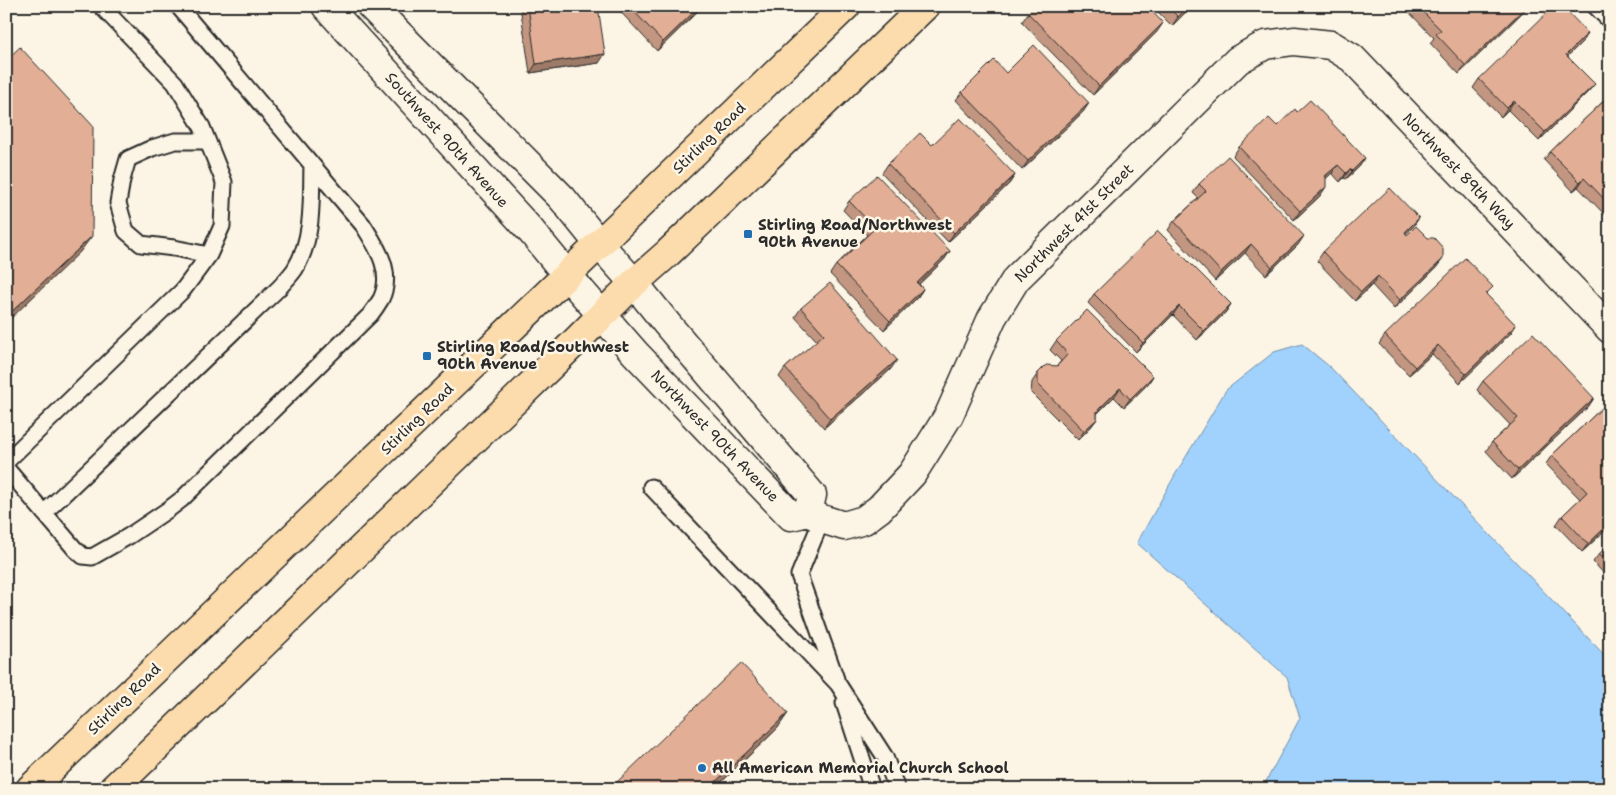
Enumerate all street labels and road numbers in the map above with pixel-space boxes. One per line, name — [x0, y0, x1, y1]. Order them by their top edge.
street label: Southwest 90th Avenue — [381, 68, 513, 212]
street label: Stirling Road — [668, 98, 750, 178]
street label: Northwest 89th Way — [1398, 109, 1520, 233]
street label: Northwest 41st Street — [1010, 159, 1138, 287]
street label: Northwest 90th Avenue — [646, 366, 784, 506]
street label: Stirling Road — [376, 379, 458, 459]
street label: Stirling Road — [83, 659, 165, 739]

